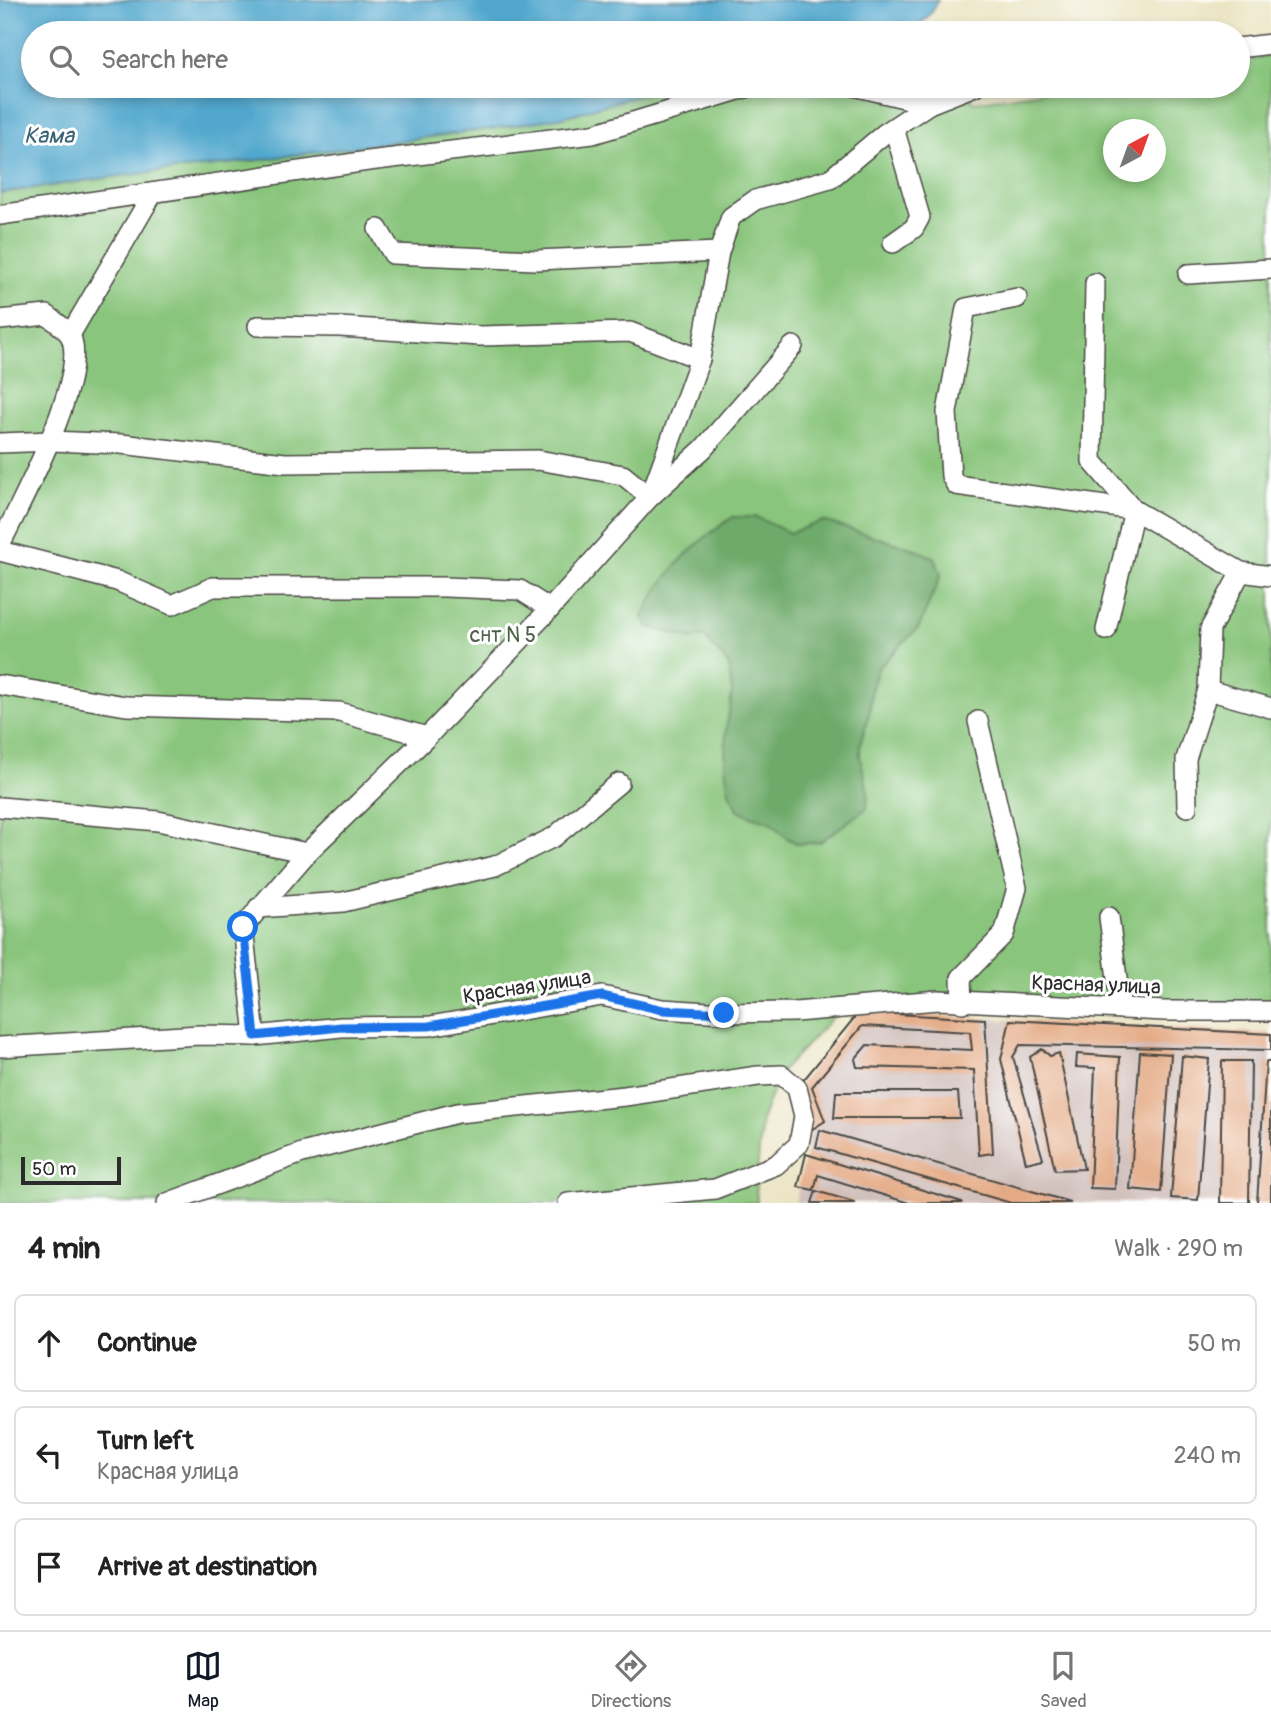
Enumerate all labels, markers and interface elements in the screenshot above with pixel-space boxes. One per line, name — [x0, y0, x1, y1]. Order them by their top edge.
search box — [21, 21, 1250, 98]
icon: search — [45, 41, 83, 79]
text: Search here — [101, 44, 228, 76]
north arrow — [1103, 119, 1166, 182]
water label: Кама — [24, 121, 75, 150]
park label: снт N 5 — [470, 622, 536, 649]
route start — [227, 911, 258, 942]
street label: Красная улица — [461, 964, 593, 1010]
street label: Красная улица — [1031, 969, 1161, 1001]
route end — [708, 997, 739, 1028]
scale bar — [21, 1154, 121, 1186]
text: 50 m — [32, 1157, 76, 1181]
text: 4 min — [28, 1230, 101, 1267]
text: Walk · 290 m — [1114, 1234, 1243, 1263]
icon: ahead — [30, 1324, 68, 1362]
text: Continue — [97, 1327, 197, 1359]
text: 50 m — [1187, 1329, 1241, 1358]
text: Turn left — [97, 1425, 193, 1457]
icon: left — [30, 1436, 68, 1474]
text: 240 m — [1174, 1441, 1241, 1470]
text: Красная улица — [97, 1457, 239, 1486]
icon: arrive — [30, 1548, 68, 1586]
text: Arrive at destination — [97, 1551, 317, 1583]
tab: Map — [184, 1647, 222, 1713]
tab: Directions — [591, 1647, 671, 1713]
tab: Saved — [1040, 1647, 1087, 1713]

